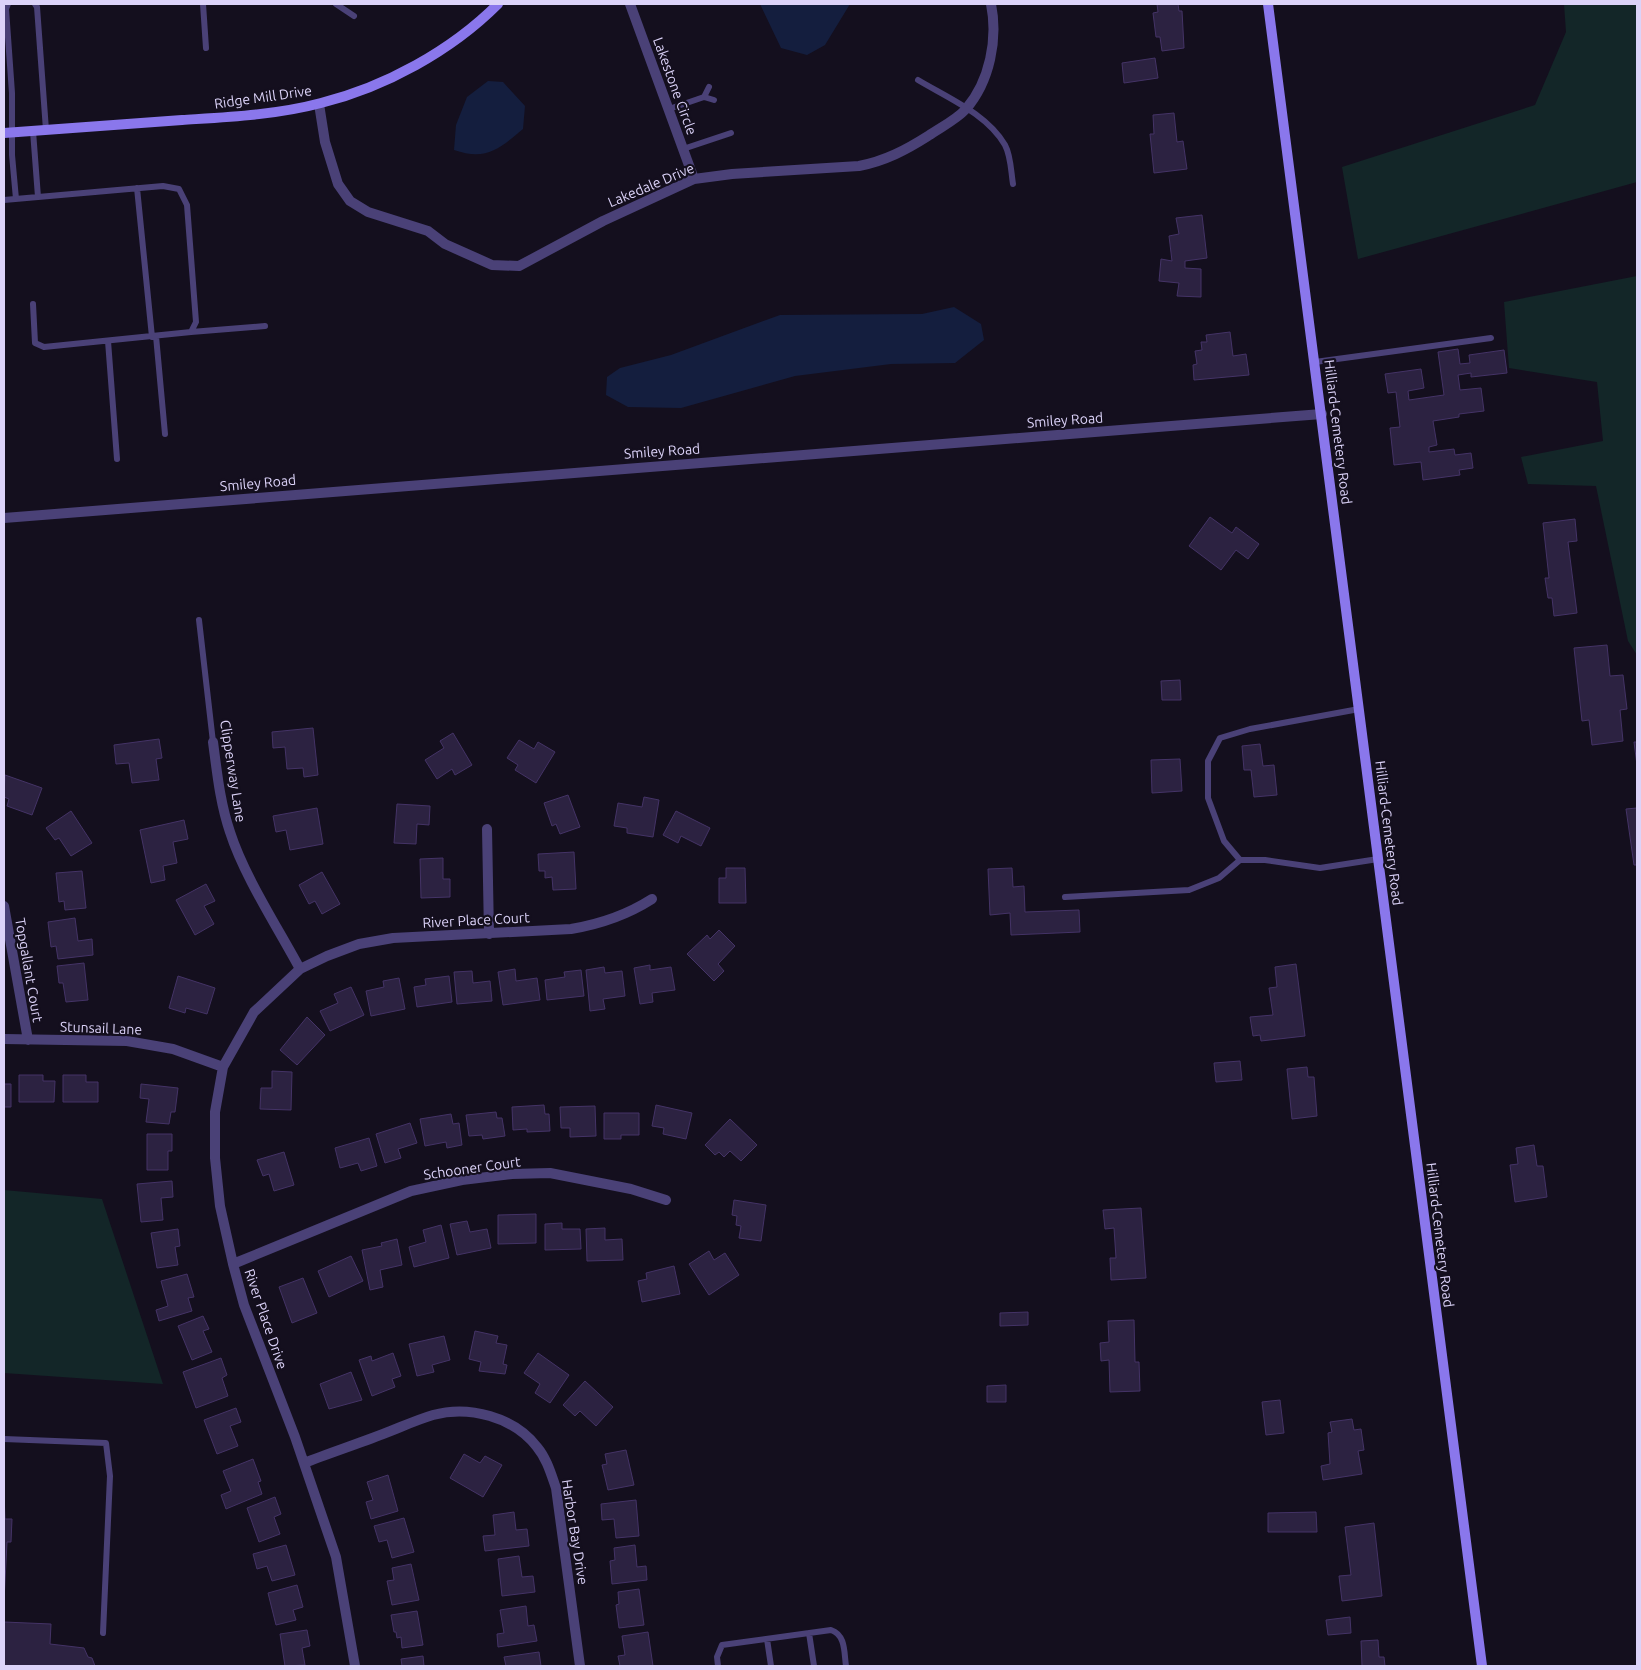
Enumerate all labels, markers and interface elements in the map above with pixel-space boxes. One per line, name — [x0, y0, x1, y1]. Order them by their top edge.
street label: Lakestone Circle — [650, 35, 700, 137]
street label: Ridge Mill Drive — [213, 82, 313, 112]
street label: Lakedale Drive — [606, 160, 696, 210]
street label: Hilliard-Cemetery Road — [1321, 359, 1355, 505]
street label: Smiley Road — [1026, 409, 1104, 431]
street label: Smiley Road — [623, 440, 701, 462]
street label: Smiley Road — [219, 472, 297, 494]
street label: Clipperway Lane — [217, 719, 249, 823]
street label: Hilliard-Cemetery Road — [1372, 760, 1406, 906]
street label: River Place Court — [422, 909, 531, 931]
street label: Topgallant Court — [12, 917, 46, 1024]
street label: Stunsail Lane — [60, 1019, 142, 1037]
street label: Schooner Court — [422, 1153, 522, 1183]
street label: Hilliard-Cemetery Road — [1423, 1162, 1457, 1308]
street label: River Place Drive — [241, 1267, 291, 1371]
street label: Harbor Bay Drive — [559, 1478, 591, 1586]

